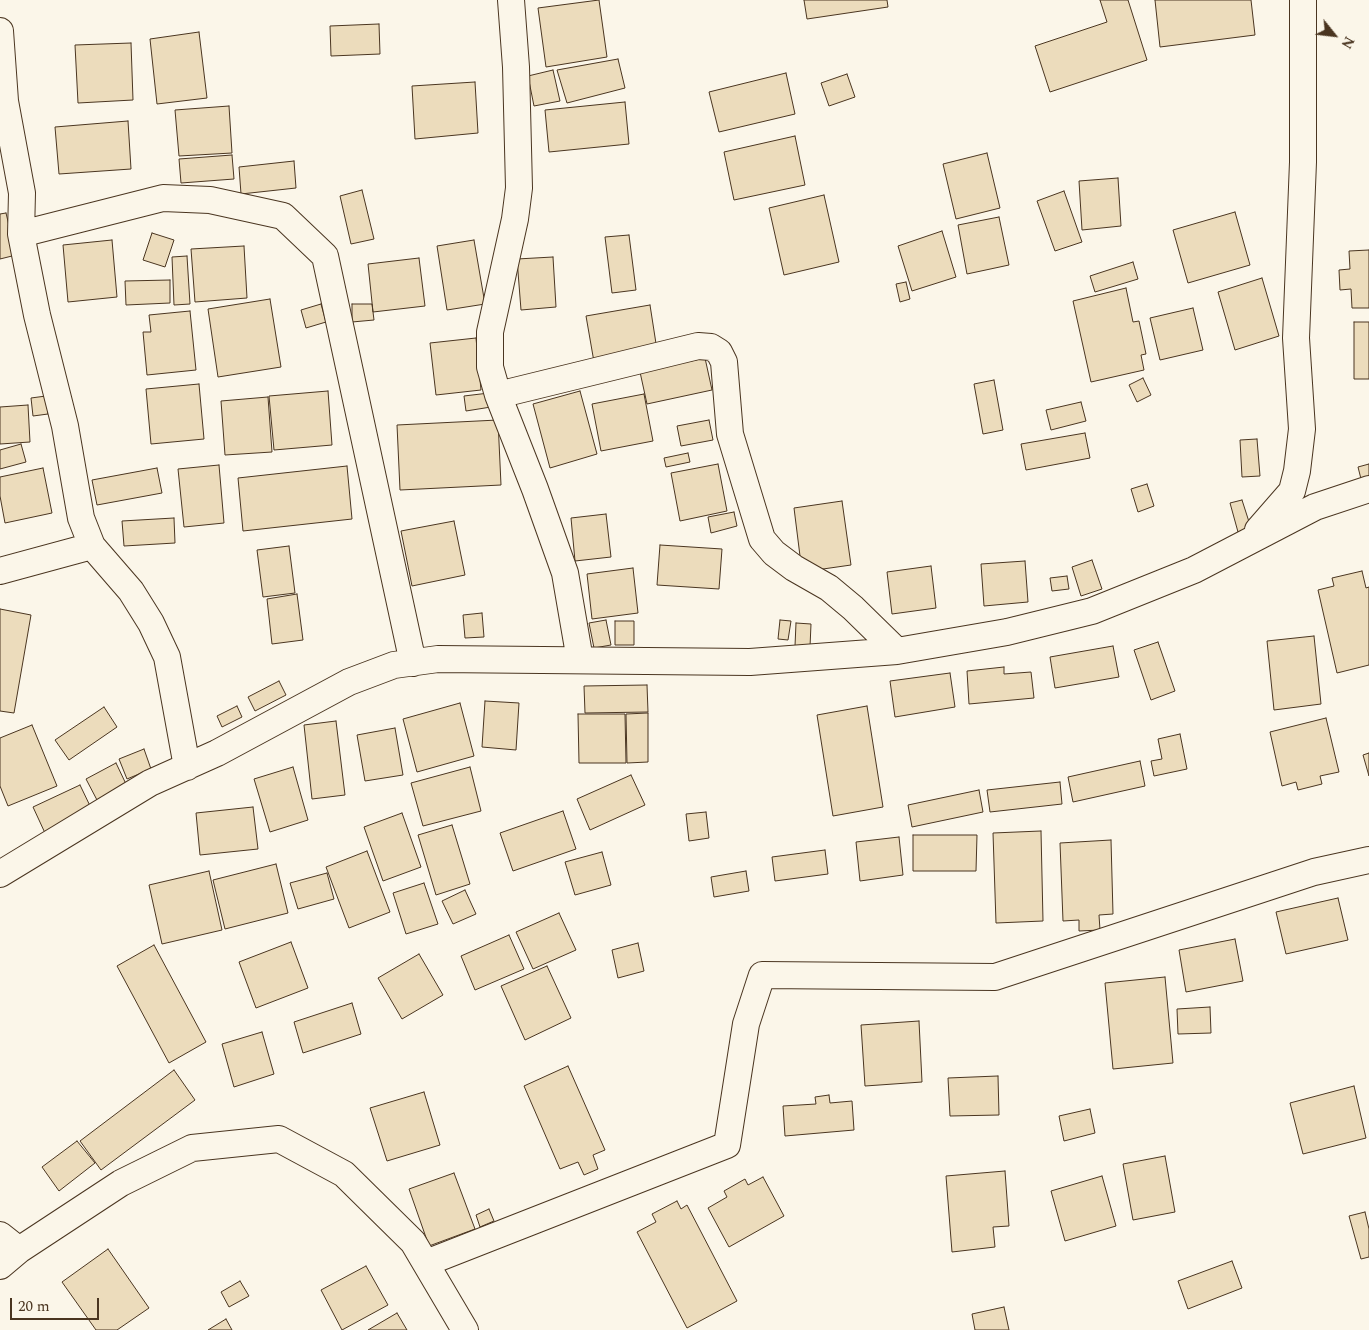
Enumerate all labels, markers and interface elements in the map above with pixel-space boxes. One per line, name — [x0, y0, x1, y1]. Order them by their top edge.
north arrow — [1309, 10, 1359, 60]
text: N — [1336, 32, 1360, 53]
scale bar — [12, 1288, 101, 1320]
text: 20 m — [18, 1295, 50, 1318]

